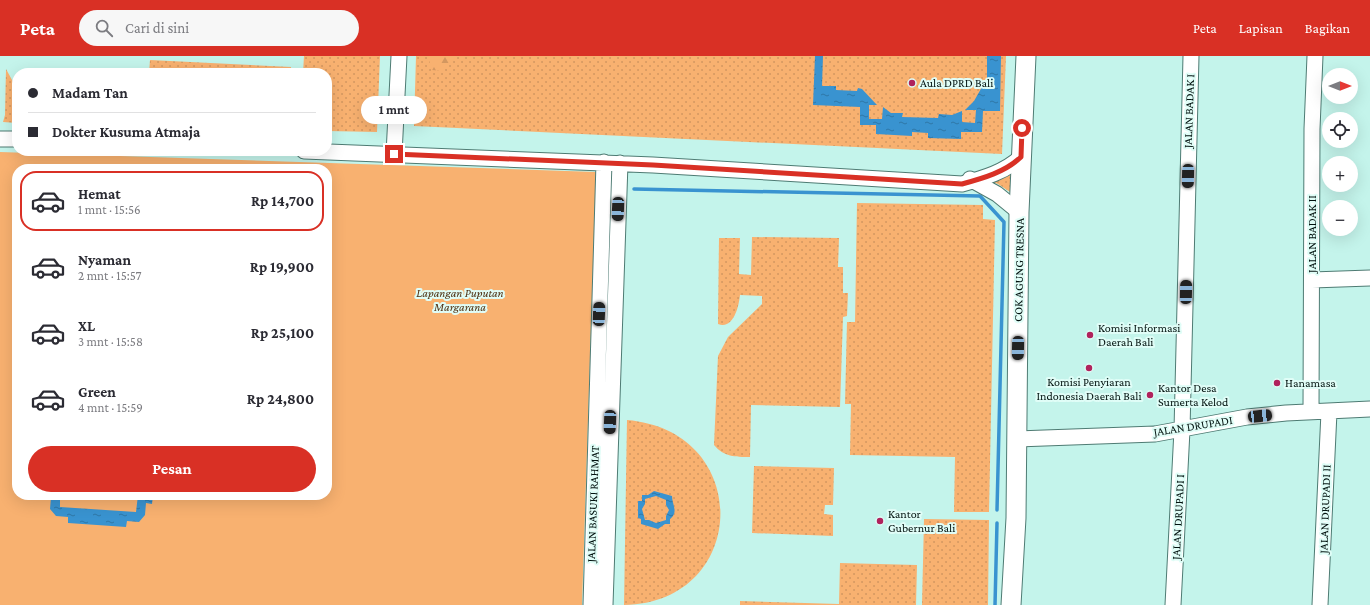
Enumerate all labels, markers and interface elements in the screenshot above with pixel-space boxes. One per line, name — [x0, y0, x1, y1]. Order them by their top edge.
search box — [79, 10, 359, 46]
icon: search — [93, 17, 115, 39]
text: Peta — [20, 18, 55, 39]
text: Cari di sini — [125, 20, 189, 36]
text: Peta — [1193, 20, 1217, 36]
text: Lapisan — [1239, 20, 1283, 36]
text: Bagikan — [1305, 20, 1350, 36]
north arrow — [1322, 68, 1358, 104]
map controls — [1322, 68, 1358, 236]
street label: JALAN BADAK I — [1181, 73, 1197, 149]
place label: Aula DPRD Bali — [920, 76, 993, 90]
marker: Aula DPRD Bali — [907, 78, 917, 88]
text: Madam Tan — [52, 85, 128, 101]
callout: 1 mnt — [361, 96, 427, 124]
text: 1 mnt — [379, 102, 409, 117]
button: locate — [1322, 112, 1358, 148]
route start — [1013, 119, 1031, 137]
text: Dokter Kusuma Atmaja — [52, 124, 200, 140]
route end — [385, 145, 403, 163]
button: + — [1322, 156, 1358, 192]
car — [1182, 164, 1194, 188]
icon: car — [30, 183, 66, 219]
text: Hemat — [78, 186, 121, 202]
text: Rp 14,700 — [251, 193, 314, 209]
street label: JALAN BADAK II — [1305, 195, 1319, 274]
car — [612, 197, 624, 221]
button: − — [1322, 200, 1358, 236]
text: 1 mnt · 15:56 — [78, 202, 141, 217]
street label: COK AGUNG TRESNA — [1011, 218, 1027, 322]
icon: car — [30, 249, 66, 285]
text: Nyaman — [78, 252, 131, 268]
text: Rp 19,900 — [250, 259, 314, 275]
text: 2 mnt · 15:57 — [78, 268, 142, 283]
car — [1180, 280, 1192, 304]
park label: Lapangan Puputan Margarana — [416, 286, 504, 314]
car — [593, 302, 605, 326]
icon: car — [30, 315, 66, 351]
text: XL — [78, 318, 95, 334]
place label: Komisi Informasi Daerah Bali — [1098, 321, 1180, 349]
text: Rp 25,100 — [251, 325, 314, 341]
marker: Komisi Informasi Daerah Bali — [1085, 330, 1095, 340]
text: 3 mnt · 15:58 — [78, 334, 143, 349]
car — [1012, 336, 1024, 360]
marker: Komisi Penyiaran Indonesia Daerah Bali — [1084, 363, 1094, 373]
place label: Komisi Penyiaran Indonesia Daerah Bali — [1036, 375, 1142, 403]
place label: Hanamasa — [1285, 376, 1336, 390]
marker: Hanamasa — [1272, 378, 1282, 388]
icon: car — [30, 381, 66, 417]
place label: Kantor Desa Sumerta Kelod — [1158, 381, 1229, 409]
text: Green — [78, 384, 116, 400]
marker: Kantor Desa Sumerta Kelod — [1145, 390, 1155, 400]
text: Rp 24,800 — [247, 391, 314, 407]
text: 4 mnt · 15:59 — [78, 400, 143, 415]
car — [1247, 409, 1273, 423]
car — [604, 410, 616, 434]
street label: JALAN DRUPADI — [1152, 413, 1234, 439]
street label: JALAN BASUKI RAHMAT — [584, 445, 602, 564]
button: Pesan — [28, 446, 316, 492]
street label: JALAN DRUPADI II — [1316, 464, 1334, 555]
street label: JALAN DRUPADI I — [1169, 474, 1187, 561]
place label: Kantor Gubernur Bali — [888, 507, 955, 535]
marker: Kantor Gubernur Bali — [875, 516, 885, 526]

